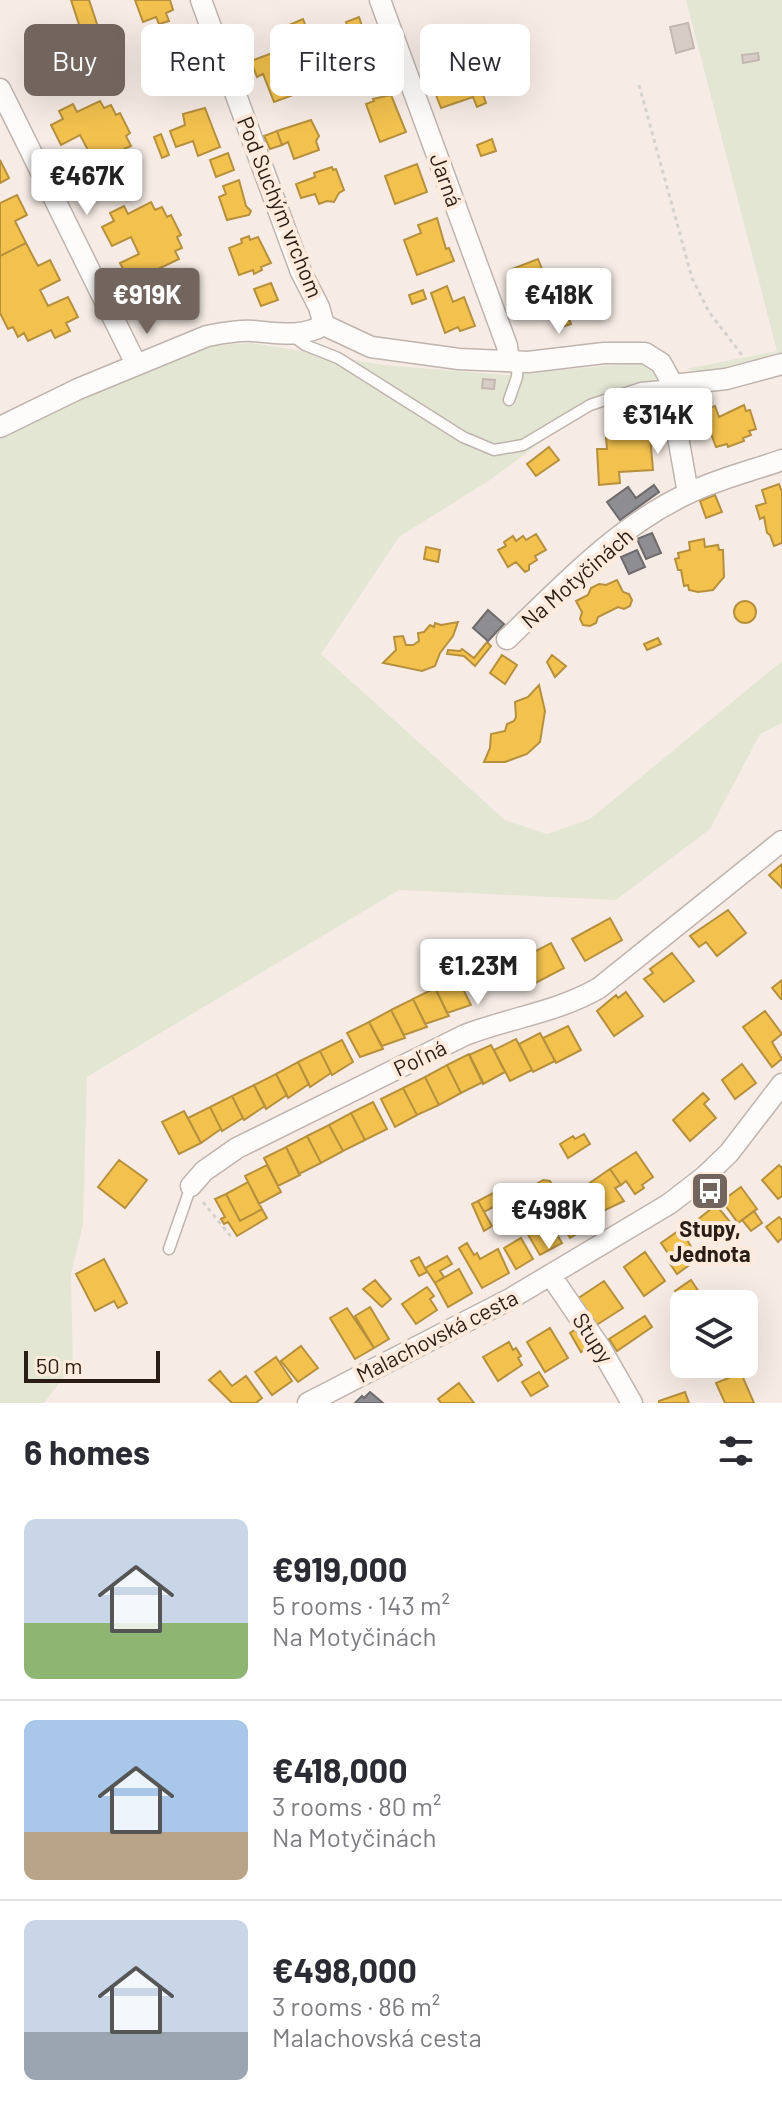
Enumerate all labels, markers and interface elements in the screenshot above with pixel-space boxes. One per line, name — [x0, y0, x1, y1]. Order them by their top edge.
chip: Buy — [24, 24, 125, 96]
chip: Rent — [141, 24, 254, 96]
chip: Filters — [270, 24, 404, 96]
chip: New — [420, 24, 530, 96]
street label: Pod Suchým vrchom — [233, 112, 329, 301]
pin: €467K — [31, 149, 143, 217]
street label: Jarná — [425, 149, 469, 210]
text: €467K — [49, 159, 125, 190]
pin: €919K — [91, 268, 203, 336]
pin: €418K — [503, 268, 615, 336]
text: €919K — [112, 278, 182, 309]
text: €418K — [524, 278, 594, 309]
pin: €314K — [602, 388, 714, 456]
text: €314K — [622, 398, 694, 429]
street label: Na Motyčinách — [515, 522, 637, 633]
pin: €1.23M — [413, 939, 543, 1007]
text: €1.23M — [438, 949, 518, 980]
street label: Poľná — [389, 1033, 450, 1081]
bus stop icon: Stupy, Jednota — [689, 1170, 731, 1212]
pin: €498K — [493, 1183, 605, 1251]
text: €498K — [511, 1193, 587, 1224]
place label: Stupy, Jednota — [669, 1215, 751, 1266]
street label: Malachovská cesta — [352, 1283, 522, 1387]
map controls — [670, 1290, 758, 1378]
button: layers — [670, 1290, 758, 1378]
street label: Stupy — [568, 1307, 620, 1367]
scale bar — [24, 1347, 160, 1383]
text: 50 m — [36, 1352, 82, 1378]
icon: filters — [714, 1429, 758, 1473]
text: 6 homes — [24, 1431, 150, 1472]
text: €919,000 — [272, 1548, 407, 1589]
icon: home — [88, 1551, 184, 1647]
text: 5 rooms · 143 m² — [272, 1589, 450, 1620]
text: Na Motyčinách — [272, 1620, 436, 1651]
text: €418,000 — [272, 1749, 408, 1790]
icon: home — [88, 1752, 184, 1848]
text: 3 rooms · 80 m² — [272, 1790, 442, 1821]
text: Na Motyčinách — [272, 1821, 436, 1852]
text: €498,000 — [272, 1949, 417, 1990]
icon: home — [88, 1952, 184, 2048]
text: 3 rooms · 86 m² — [272, 1990, 440, 2021]
text: Malachovská cesta — [272, 2021, 482, 2052]

